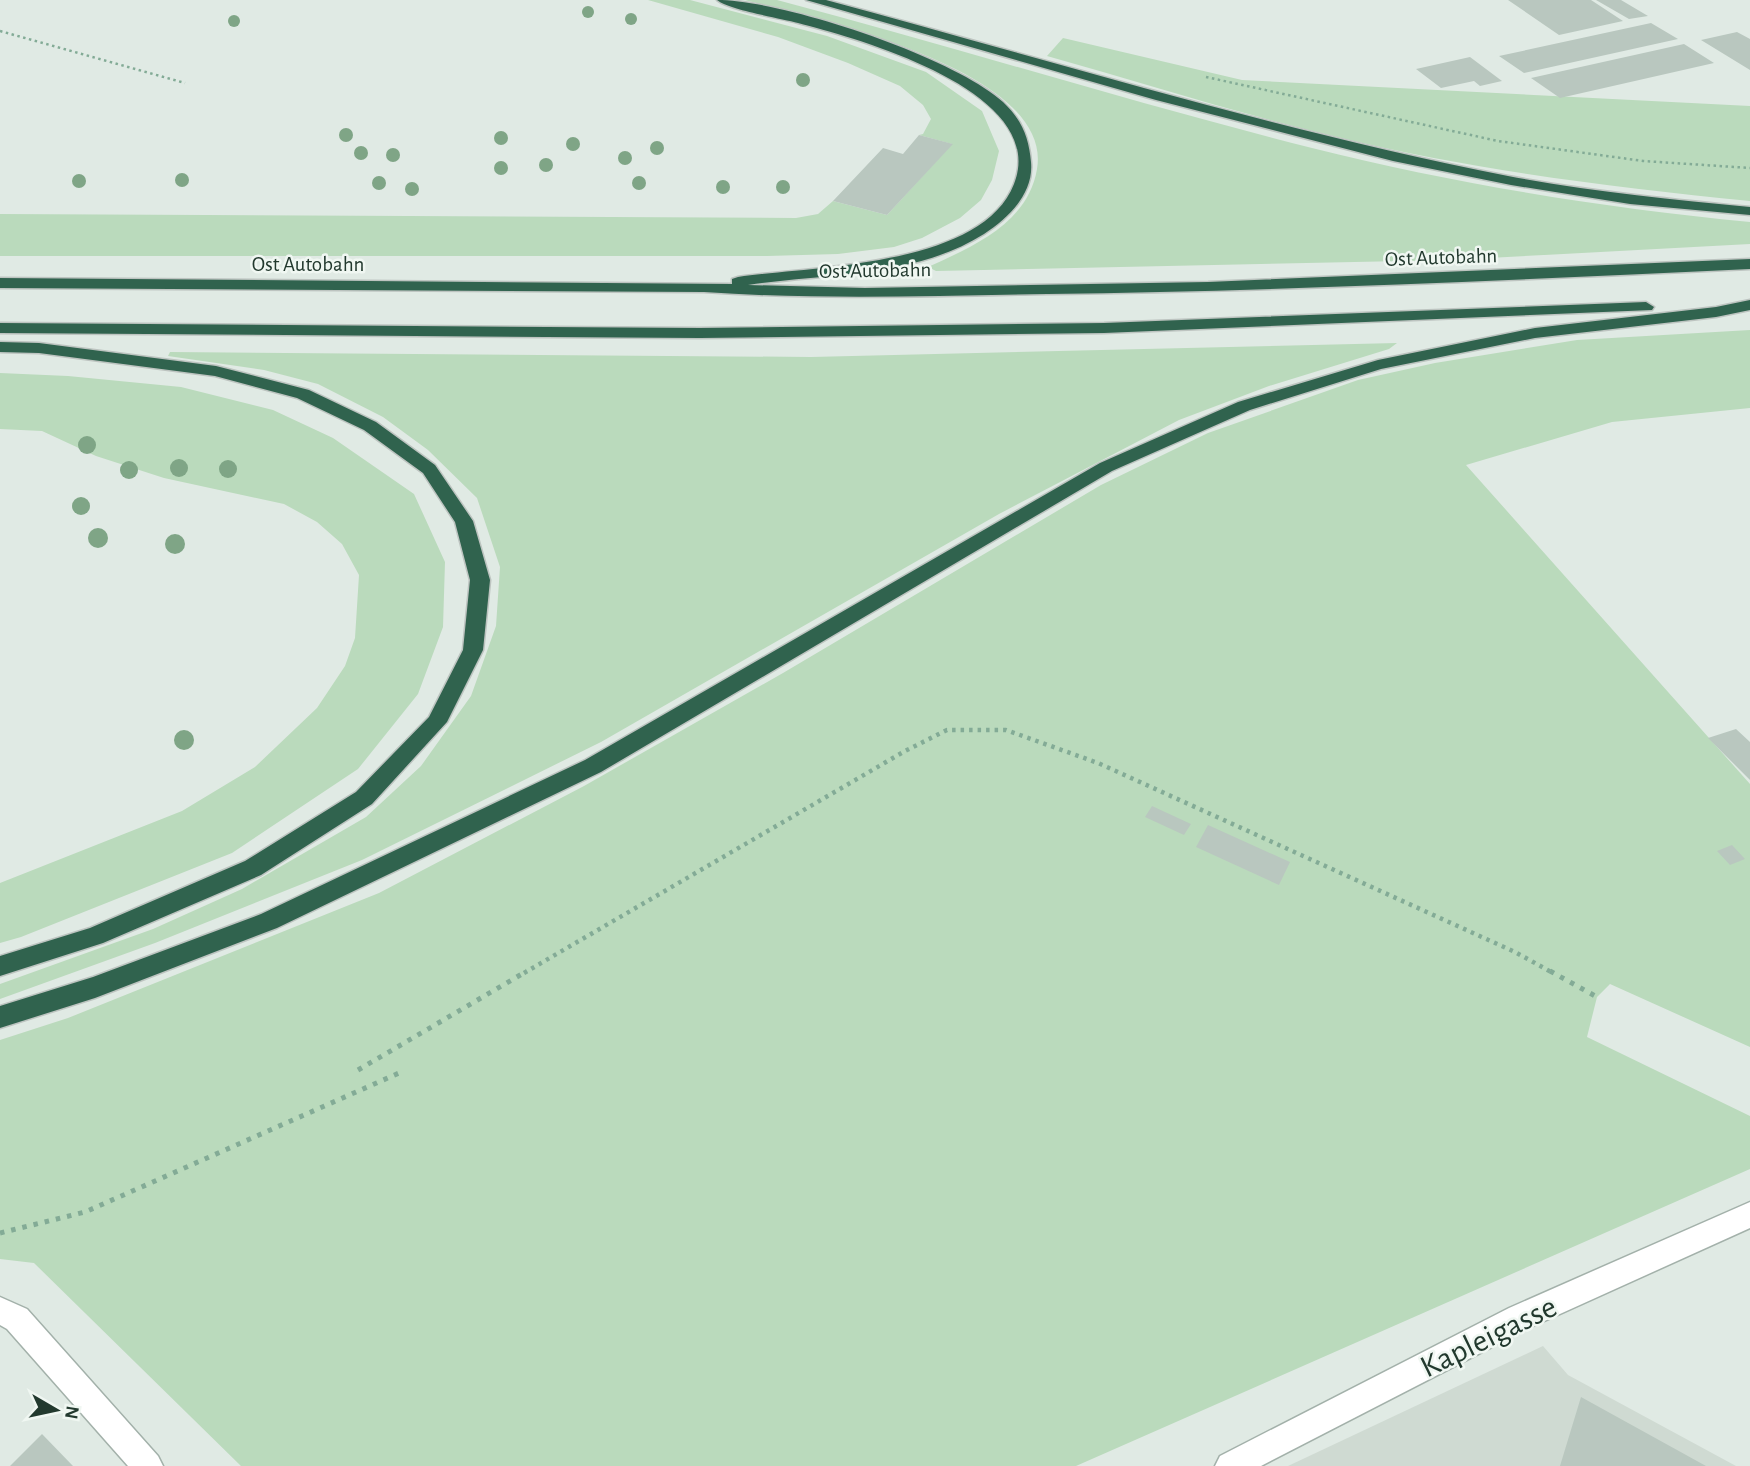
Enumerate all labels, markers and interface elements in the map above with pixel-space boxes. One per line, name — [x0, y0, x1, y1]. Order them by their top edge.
street label: Ost Autobahn — [1384, 245, 1498, 270]
street label: Ost Autobahn — [252, 254, 364, 275]
street label: Ost Autobahn — [819, 259, 931, 282]
street label: Kapleigasse — [1415, 1290, 1562, 1384]
north arrow — [21, 1375, 91, 1445]
text: N — [61, 1404, 82, 1420]

